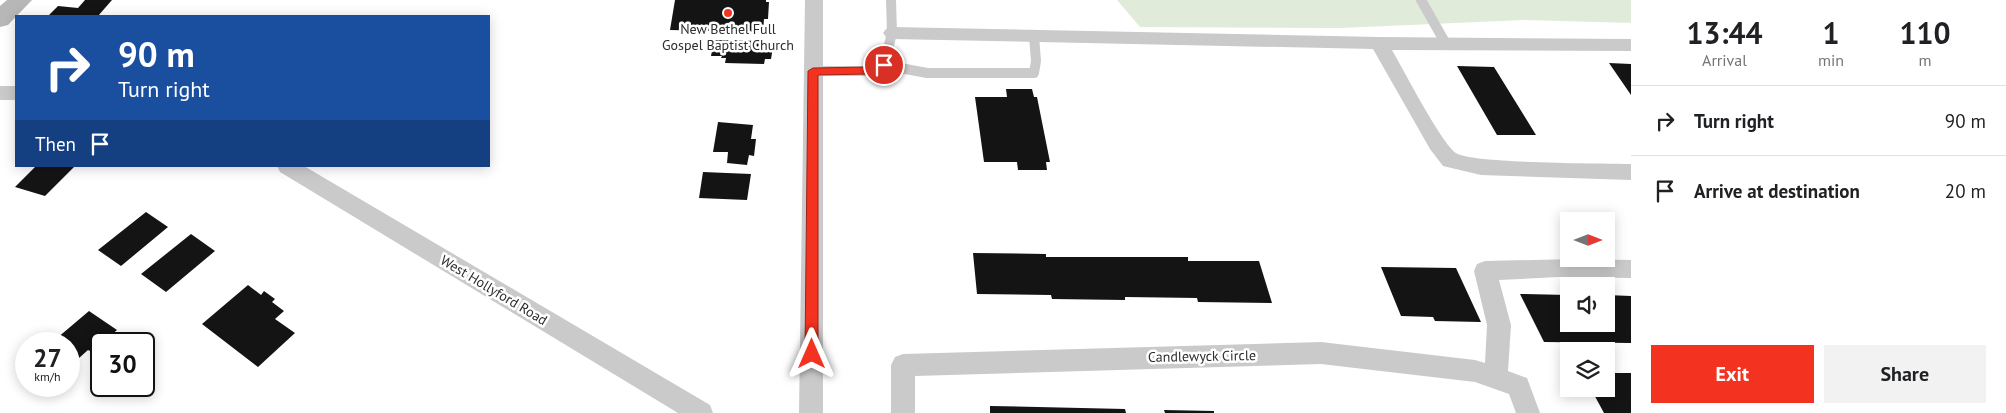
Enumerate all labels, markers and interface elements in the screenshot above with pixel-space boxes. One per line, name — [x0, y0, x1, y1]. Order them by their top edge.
marker: New Bethel Full Gospel Baptist Church — [722, 7, 734, 19]
text: 13:44 — [1686, 13, 1763, 52]
text: 1 — [1823, 13, 1840, 52]
text: 110 — [1899, 13, 1951, 52]
place label: New Bethel Full Gospel Baptist Church — [662, 20, 794, 54]
text: 90 m — [118, 31, 195, 77]
icon: right — [35, 35, 100, 100]
pin — [863, 44, 905, 86]
text: Arrival — [1702, 50, 1747, 70]
text: min — [1818, 50, 1844, 70]
text: m — [1919, 50, 1932, 70]
icon: arrive — [870, 51, 898, 79]
text: Turn right — [118, 75, 210, 103]
icon: right — [1651, 107, 1679, 135]
text: Turn right — [1694, 109, 1774, 133]
text: 90 m — [1945, 109, 1986, 133]
icon: arrive — [86, 130, 114, 158]
text: Then — [35, 132, 76, 156]
icon: arrive — [1651, 177, 1679, 205]
text: Arrive at destination — [1694, 179, 1860, 203]
text: 20 m — [1945, 179, 1986, 203]
north arrow — [1560, 212, 1615, 268]
map controls — [1560, 212, 1615, 397]
street label: West Hollyford Road — [437, 251, 551, 329]
button: sound — [1560, 277, 1615, 332]
position arrow — [785, 327, 837, 379]
speed limit sign: 30 — [90, 332, 155, 397]
text: 27 — [33, 342, 62, 374]
button: layers — [1560, 342, 1615, 397]
button: Exit — [1651, 345, 1814, 403]
button: Share — [1824, 345, 1986, 403]
street label: Candlewyck Circle — [1148, 346, 1256, 366]
text: km/h — [34, 369, 61, 384]

